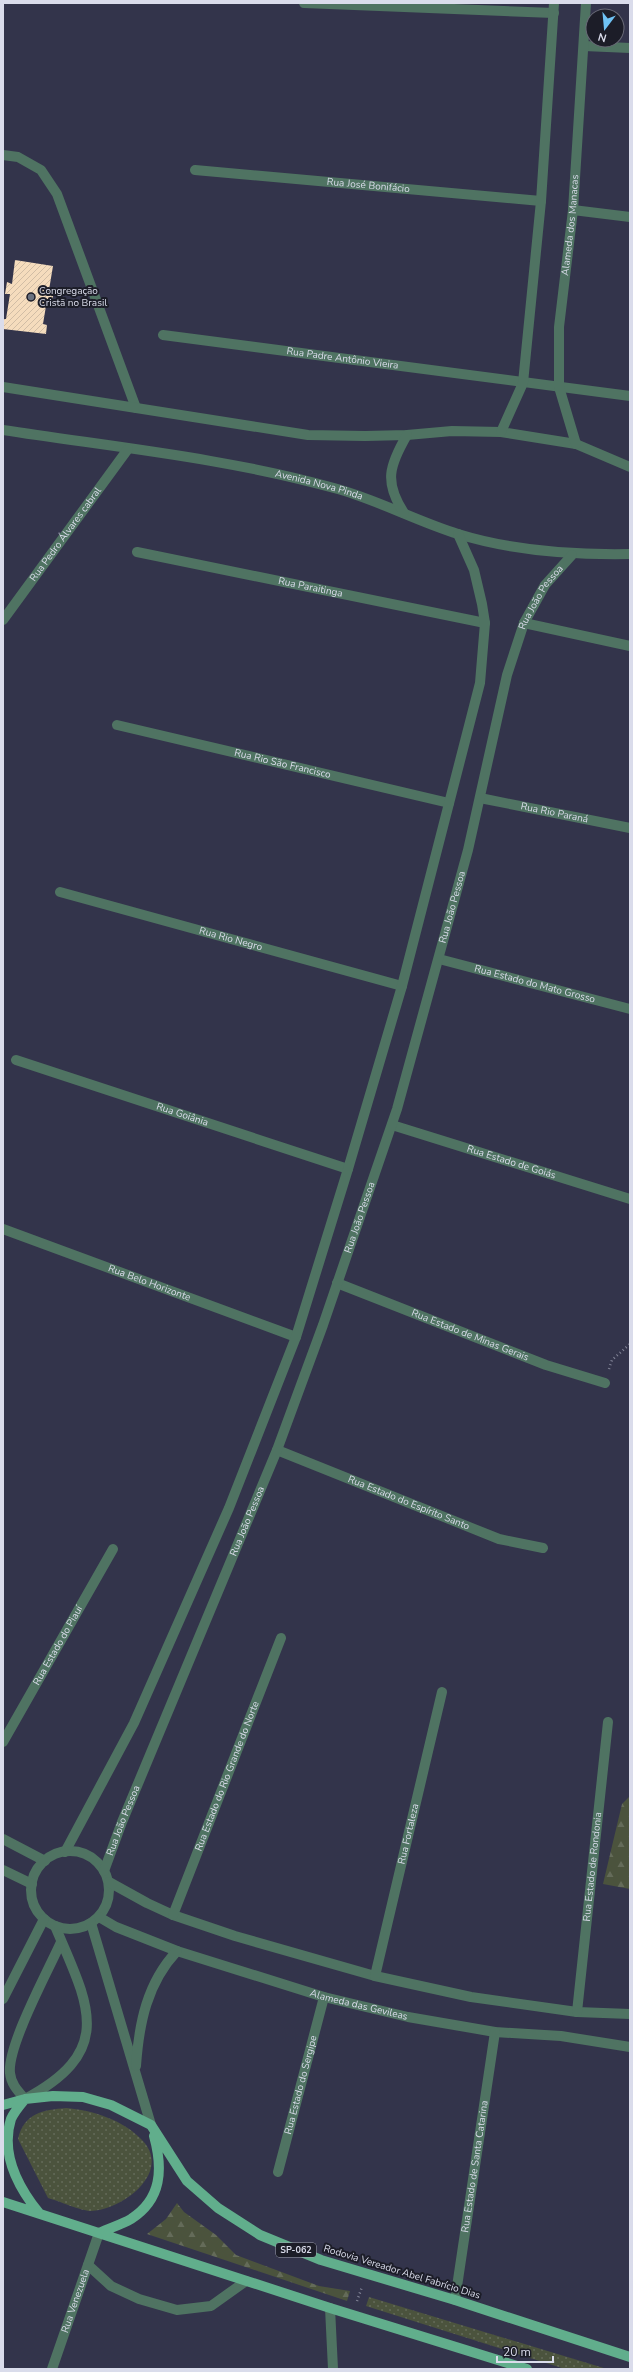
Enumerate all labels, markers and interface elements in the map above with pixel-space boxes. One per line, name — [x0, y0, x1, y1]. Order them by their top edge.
north arrow — [585, 8, 625, 48]
text: N — [596, 29, 608, 45]
street label: Alameda dos Manacas — [558, 174, 582, 276]
street label: Rua José Bonifácio — [326, 175, 411, 196]
place label: Congregação Cristã no Brasil — [39, 284, 107, 310]
marker: Congregação Cristã no Brasil — [26, 292, 36, 302]
street label: Rua Padre Antônio Vieira — [286, 344, 399, 373]
street label: Avenida Nova Pinda — [274, 467, 365, 504]
street label: Rua Pedro Álvares cabral — [26, 484, 105, 584]
street label: Rua João Pessoa — [515, 562, 567, 631]
street label: Rua Paraitinga — [277, 574, 344, 601]
street label: Rua Rio São Francisco — [233, 746, 333, 782]
street label: Rua Rio Paraná — [519, 799, 590, 826]
street label: Rua João Pessoa — [436, 869, 469, 945]
street label: Rua Rio Negro — [197, 924, 264, 954]
street label: Rua Estado do Mato Grosso — [473, 962, 597, 1007]
street label: Rua Goiânia — [154, 1100, 210, 1130]
street label: Rua Estado de Goiás — [465, 1142, 558, 1183]
street label: Rua João Pessoa — [341, 1180, 379, 1255]
street label: Rua Belo Horizonte — [106, 1261, 193, 1305]
street label: Rua Estado de Minas Gerais — [409, 1306, 531, 1365]
street label: Rua Estado do Espírito Santo — [346, 1472, 472, 1534]
street label: Rua João Pessoa — [227, 1484, 268, 1558]
street label: Rua Estado do Piauí — [30, 1603, 87, 1688]
street label: Rua Estado do Rio Grande do Norte — [192, 1699, 263, 1853]
street label: Rua João Pessoa — [103, 1783, 143, 1858]
street label: Rua Fortaleza — [395, 1802, 422, 1866]
street label: Rua Estado de Rondonia — [580, 1811, 605, 1922]
street label: Alameda das Gevileas — [308, 1986, 409, 2024]
street label: Rua Estado do Sergipe — [281, 2034, 321, 2136]
street label: Rua Estado de Santa Catarina — [458, 2099, 492, 2234]
street label: Rodovia Vereador Abel Fabrício Dias — [322, 2241, 482, 2303]
road number: SP-062 — [276, 2243, 316, 2257]
street label: Rua Venezuela — [58, 2267, 93, 2335]
scale bar — [497, 2338, 553, 2364]
text: 20 m — [503, 2344, 531, 2360]

